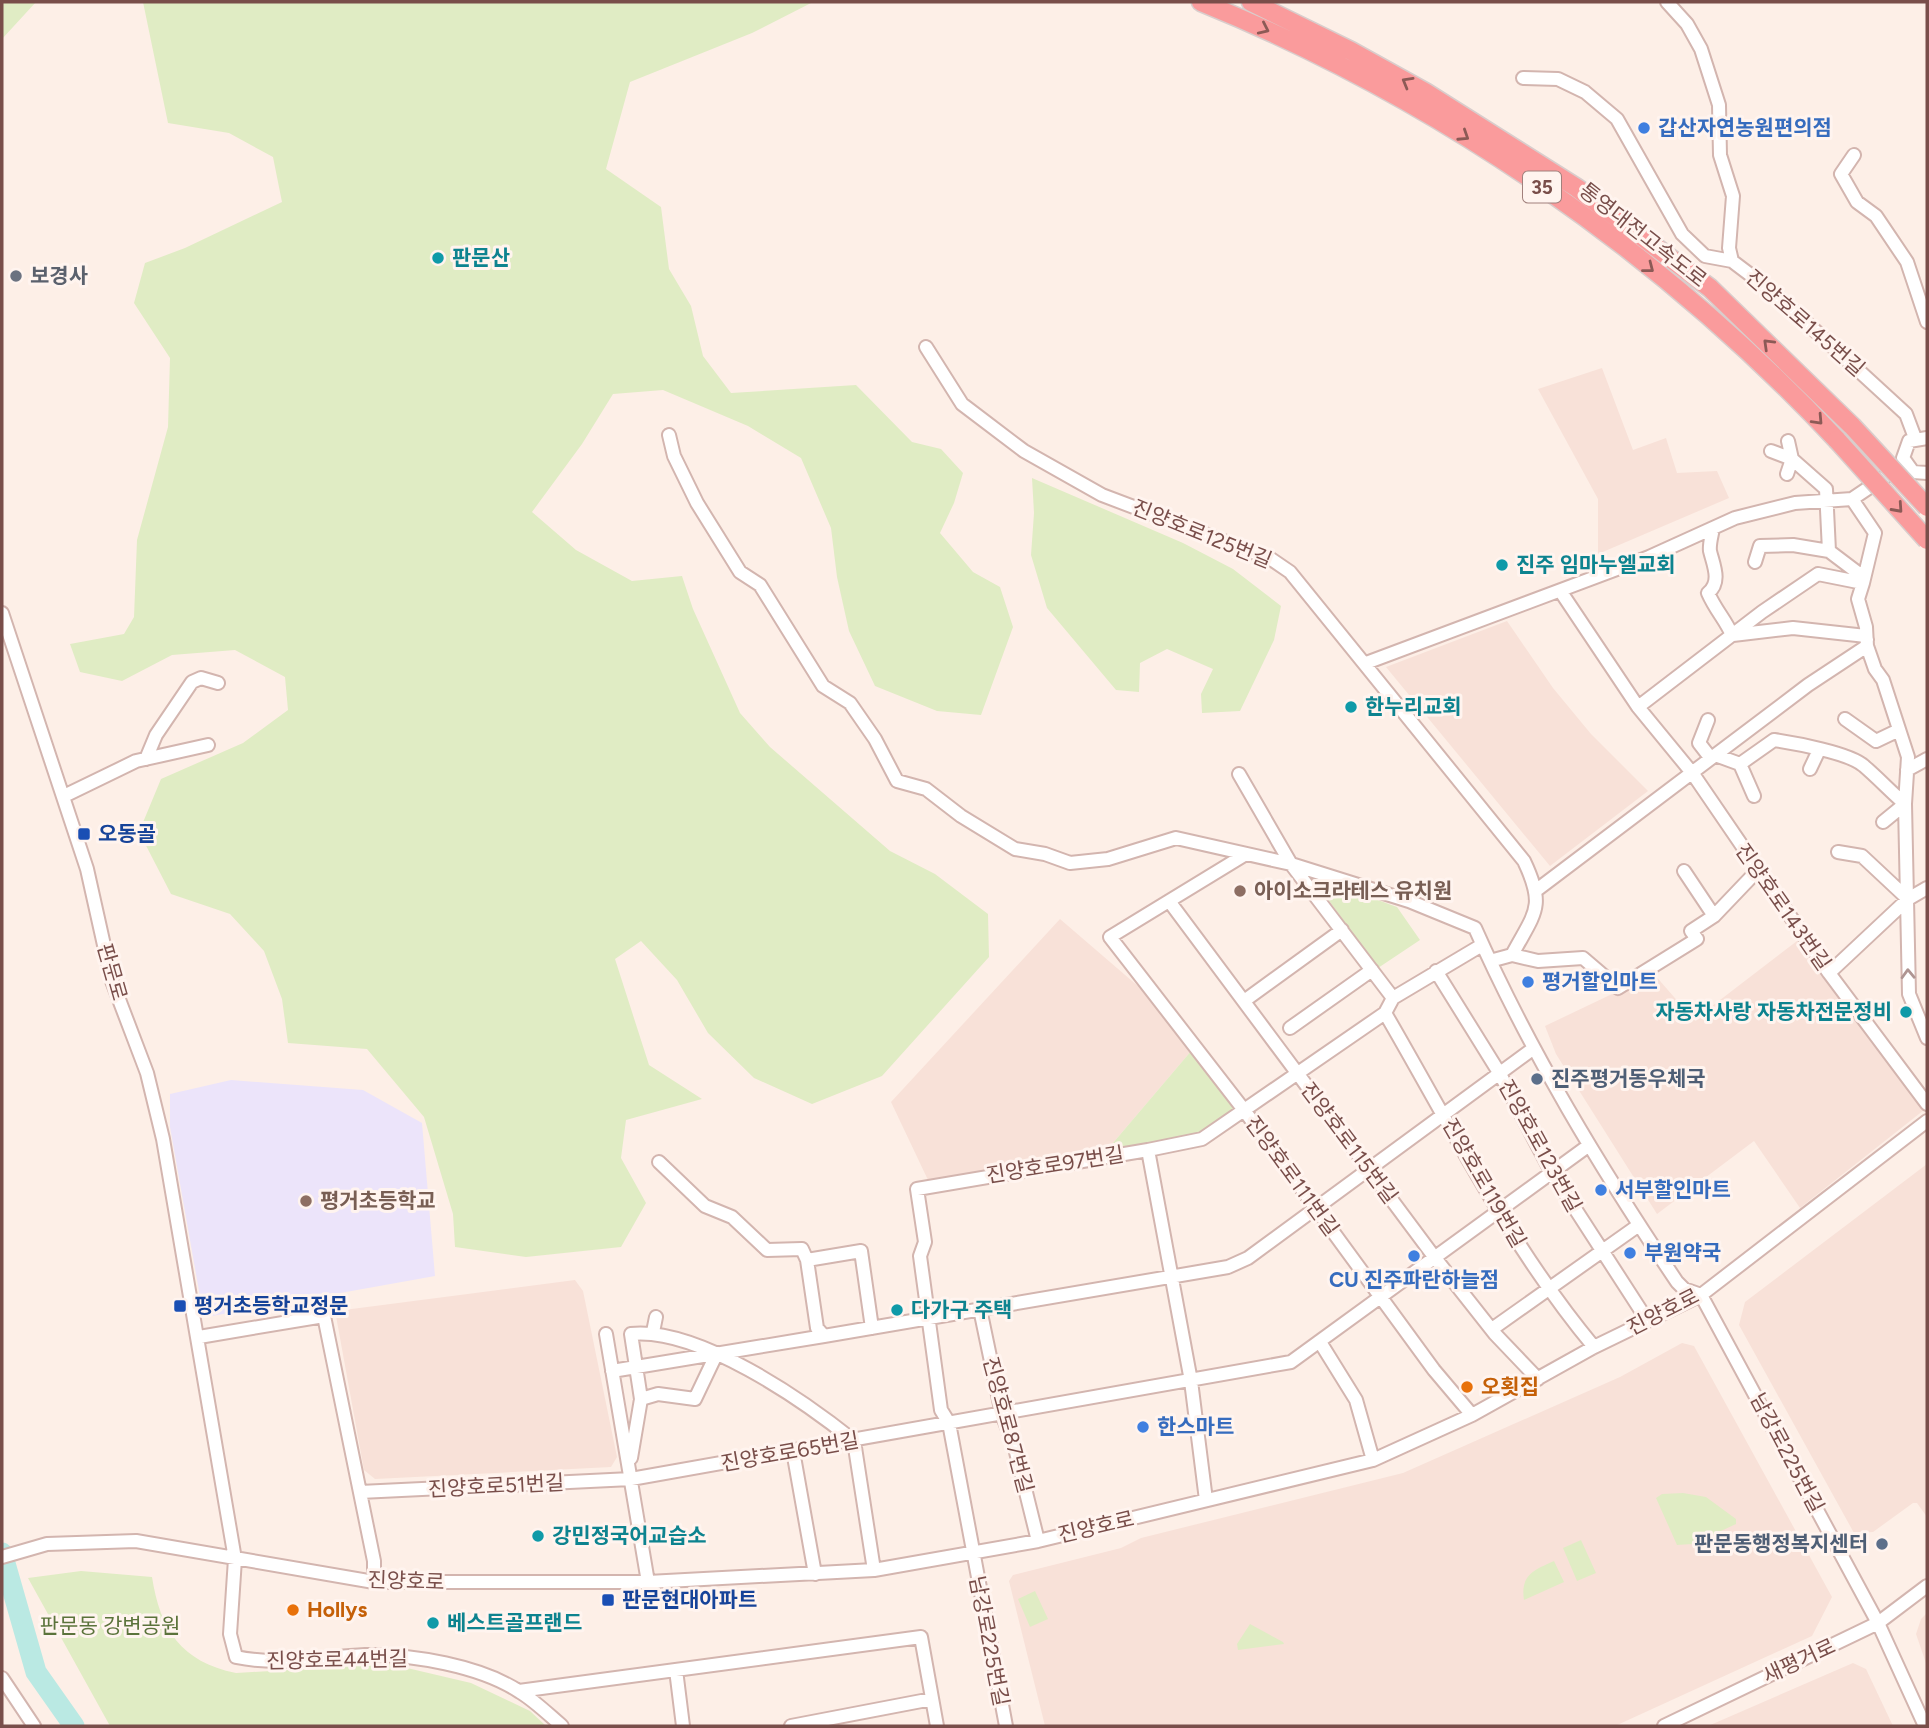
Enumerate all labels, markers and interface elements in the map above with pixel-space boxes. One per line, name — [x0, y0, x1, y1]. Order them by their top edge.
one-way arrow — [1257, 21, 1269, 35]
one-way arrow — [1401, 77, 1414, 90]
place label: 갑산자연농원편의점 — [1658, 115, 1832, 140]
marker: 갑산자연농원편의점 — [1636, 120, 1652, 136]
one-way arrow — [1456, 128, 1469, 140]
road number: 35 — [1523, 172, 1561, 202]
street label: 통영대전고속도로 — [1575, 177, 1712, 292]
place label: 판문산 — [452, 245, 510, 270]
marker: 판문산 — [430, 250, 446, 266]
one-way arrow — [1641, 259, 1654, 272]
place label: 보경사 — [30, 263, 88, 288]
street label: 진양호로145번길 — [1741, 264, 1870, 381]
marker: 보경사 — [8, 268, 24, 284]
one-way arrow — [1764, 340, 1776, 352]
one-way arrow — [1810, 412, 1822, 425]
street label: 진양호로125번길 — [1129, 494, 1276, 573]
one-way arrow — [1890, 500, 1903, 513]
place label: 진주 임마누엘교회 — [1516, 552, 1676, 577]
marker: 진주 임마누엘교회 — [1494, 557, 1510, 573]
place label: 한누리교회 — [1365, 694, 1462, 719]
marker: 한누리교회 — [1343, 699, 1359, 715]
place label: 오동골 — [98, 821, 156, 846]
marker: 오동골 — [76, 826, 92, 842]
street label: 진양호로143번길 — [1730, 838, 1836, 975]
place label: 아이소크라테스 유치원 — [1254, 878, 1452, 903]
marker: 아이소크라테스 유치원 — [1232, 883, 1248, 899]
street label: 판문로 — [92, 941, 132, 1003]
one-way arrow — [1900, 968, 1915, 979]
place label: 평거할인마트 — [1542, 969, 1658, 994]
marker: 평거할인마트 — [1520, 974, 1536, 990]
place label: 자동차사랑 자동차전문정비 — [1655, 999, 1892, 1024]
marker: 자동차사랑 자동차전문정비 — [1898, 1004, 1914, 1020]
place label: 진주평거동우체국 — [1551, 1066, 1706, 1091]
marker: 진주평거동우체국 — [1529, 1071, 1545, 1087]
street label: 진양호로123번길 — [1494, 1075, 1587, 1216]
street label: 진양호로115번길 — [1296, 1077, 1403, 1208]
street label: 진양호로111번길 — [1241, 1111, 1344, 1240]
street label: 진양호로119번길 — [1437, 1114, 1532, 1252]
street label: 진양호로97번길 — [984, 1141, 1126, 1188]
place label: 서부할인마트 — [1615, 1177, 1731, 1202]
marker: 서부할인마트 — [1593, 1182, 1609, 1198]
place label: 평거초등학교 — [320, 1188, 436, 1213]
marker: 평거초등학교 — [298, 1193, 314, 1209]
place label: 부원약국 — [1644, 1240, 1721, 1265]
marker: 부원약국 — [1622, 1245, 1638, 1261]
marker: CU 진주파란하늘점 — [1406, 1248, 1422, 1264]
place label: CU 진주파란하늘점 — [1329, 1267, 1499, 1292]
street label: 진양호로 — [1623, 1283, 1703, 1340]
place label: 평거초등학교정문 — [194, 1293, 349, 1318]
place label: 다가구 주택 — [911, 1297, 1013, 1322]
marker: 평거초등학교정문 — [172, 1298, 188, 1314]
marker: 다가구 주택 — [889, 1302, 905, 1318]
street label: 진양호로87번길 — [978, 1354, 1039, 1496]
place label: 오횟집 — [1481, 1374, 1539, 1399]
marker: 오횟집 — [1459, 1379, 1475, 1395]
street label: 남강로225번길 — [1745, 1389, 1830, 1517]
place label: 한스마트 — [1157, 1414, 1234, 1439]
marker: 한스마트 — [1135, 1419, 1151, 1435]
street label: 진양호로65번길 — [719, 1427, 861, 1476]
street label: 진양호로51번길 — [427, 1469, 565, 1502]
street label: 진양호로 — [1055, 1506, 1136, 1547]
place label: 강민정국어교습소 — [552, 1523, 707, 1548]
marker: 강민정국어교습소 — [530, 1528, 546, 1544]
place label: 판문동행정복지센터 — [1694, 1531, 1868, 1556]
marker: 판문동행정복지센터 — [1874, 1536, 1890, 1552]
street label: 진양호로 — [367, 1567, 445, 1594]
street label: 남강로225번길 — [965, 1574, 1014, 1708]
place label: 판문현대아파트 — [622, 1587, 757, 1612]
marker: 판문현대아파트 — [600, 1592, 616, 1608]
place label: Hollys — [307, 1597, 367, 1622]
marker: Hollys — [285, 1602, 301, 1618]
place label: 베스트골프랜드 — [447, 1610, 582, 1635]
park label: 판문동 강변공원 — [40, 1613, 180, 1638]
marker: 베스트골프랜드 — [425, 1615, 441, 1631]
street label: 새평거로 — [1758, 1633, 1839, 1688]
street label: 진양호로44번길 — [266, 1646, 408, 1673]

